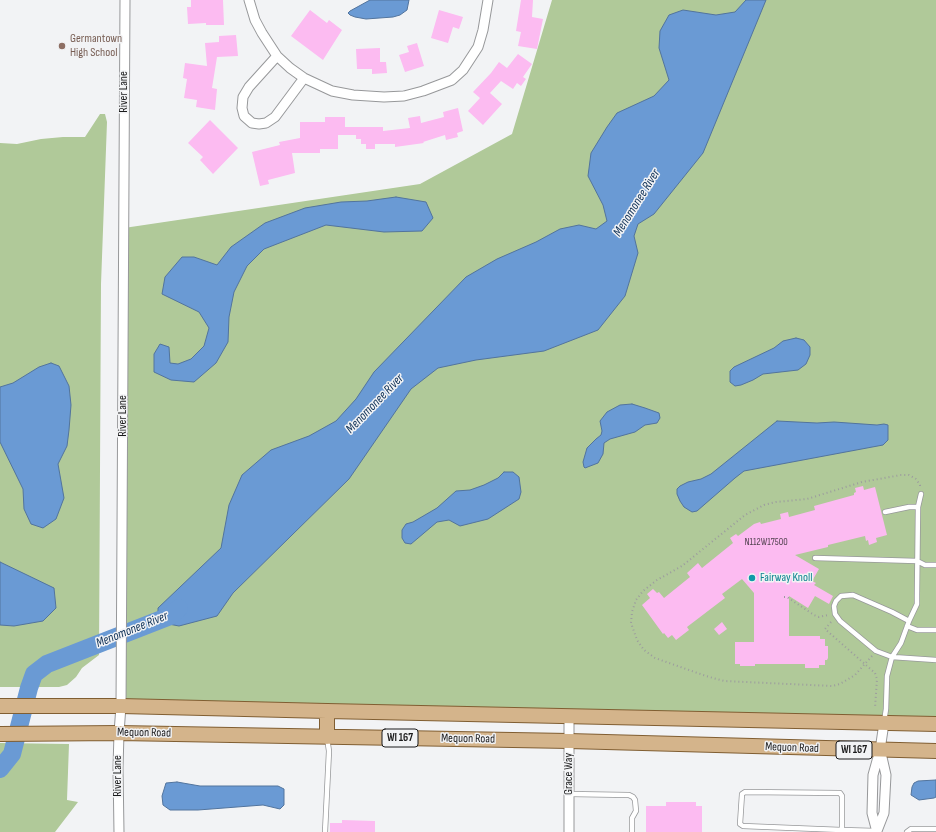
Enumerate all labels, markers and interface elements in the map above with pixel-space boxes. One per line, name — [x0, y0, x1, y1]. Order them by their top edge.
place label: Germantown High School — [70, 32, 122, 60]
marker: Germantown High School — [57, 41, 67, 51]
street label: River Lane — [117, 71, 131, 113]
water label: Menomonee River — [610, 167, 664, 239]
water label: Menomonee River — [343, 371, 407, 437]
street label: River Lane — [116, 395, 130, 437]
house number: N112W17500 — [744, 536, 788, 548]
place label: Fairway Knoll — [760, 571, 812, 585]
marker: Fairway Knoll — [747, 573, 757, 583]
water label: Menomonee River — [94, 608, 170, 652]
street label: Mequon Road — [117, 725, 171, 741]
road number: WI 167 — [382, 729, 418, 747]
street label: Mequon Road — [441, 731, 495, 747]
street label: Mequon Road — [765, 740, 819, 756]
road number: WI 167 — [836, 741, 872, 759]
street label: Grace Way — [562, 753, 576, 795]
street label: River Lane — [111, 755, 125, 797]

